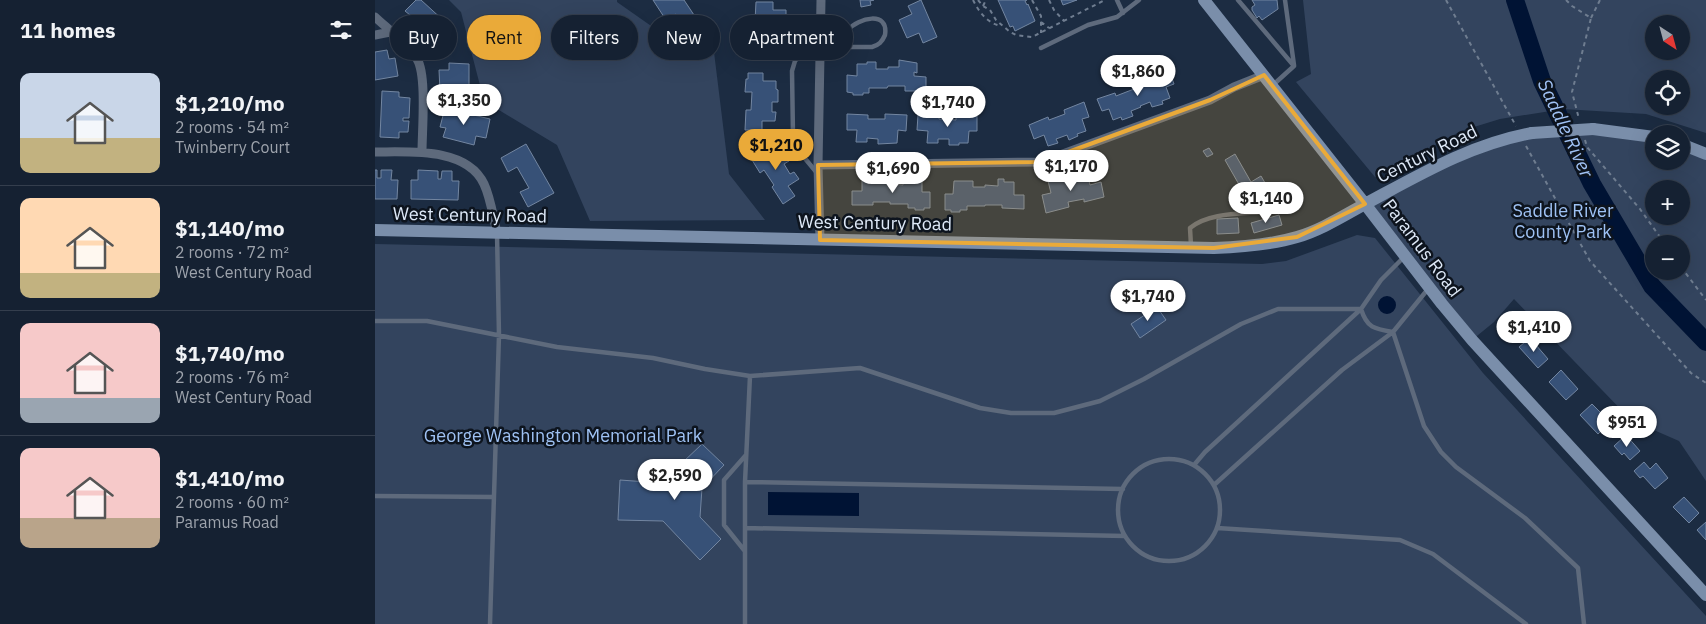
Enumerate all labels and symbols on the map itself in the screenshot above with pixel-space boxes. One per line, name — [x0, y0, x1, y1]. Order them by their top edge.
north arrow — [1645, 15, 1690, 60]
pin: $1,860 — [1097, 54, 1179, 97]
water label: Saddle River — [1533, 75, 1600, 182]
pin: $1,350 — [423, 84, 505, 126]
pin: $1,740 — [907, 86, 989, 128]
street label: Century Road — [1373, 119, 1481, 188]
pin: $1,210 — [735, 128, 817, 171]
pin: $1,170 — [1030, 150, 1112, 192]
pin: $1,690 — [852, 152, 934, 194]
pin: $1,140 — [1225, 182, 1307, 224]
street label: Paramus Road — [1378, 194, 1467, 301]
park label: Saddle River County Park — [1512, 199, 1614, 243]
street label: West Century Road — [393, 202, 547, 227]
street label: West Century Road — [798, 210, 952, 235]
pin: $1,740 — [1107, 280, 1189, 322]
pin: $1,410 — [1493, 310, 1575, 353]
pin: $951 — [1597, 406, 1657, 448]
park label: George Washington Memorial Park — [424, 424, 703, 447]
pin: $2,590 — [634, 458, 716, 501]

